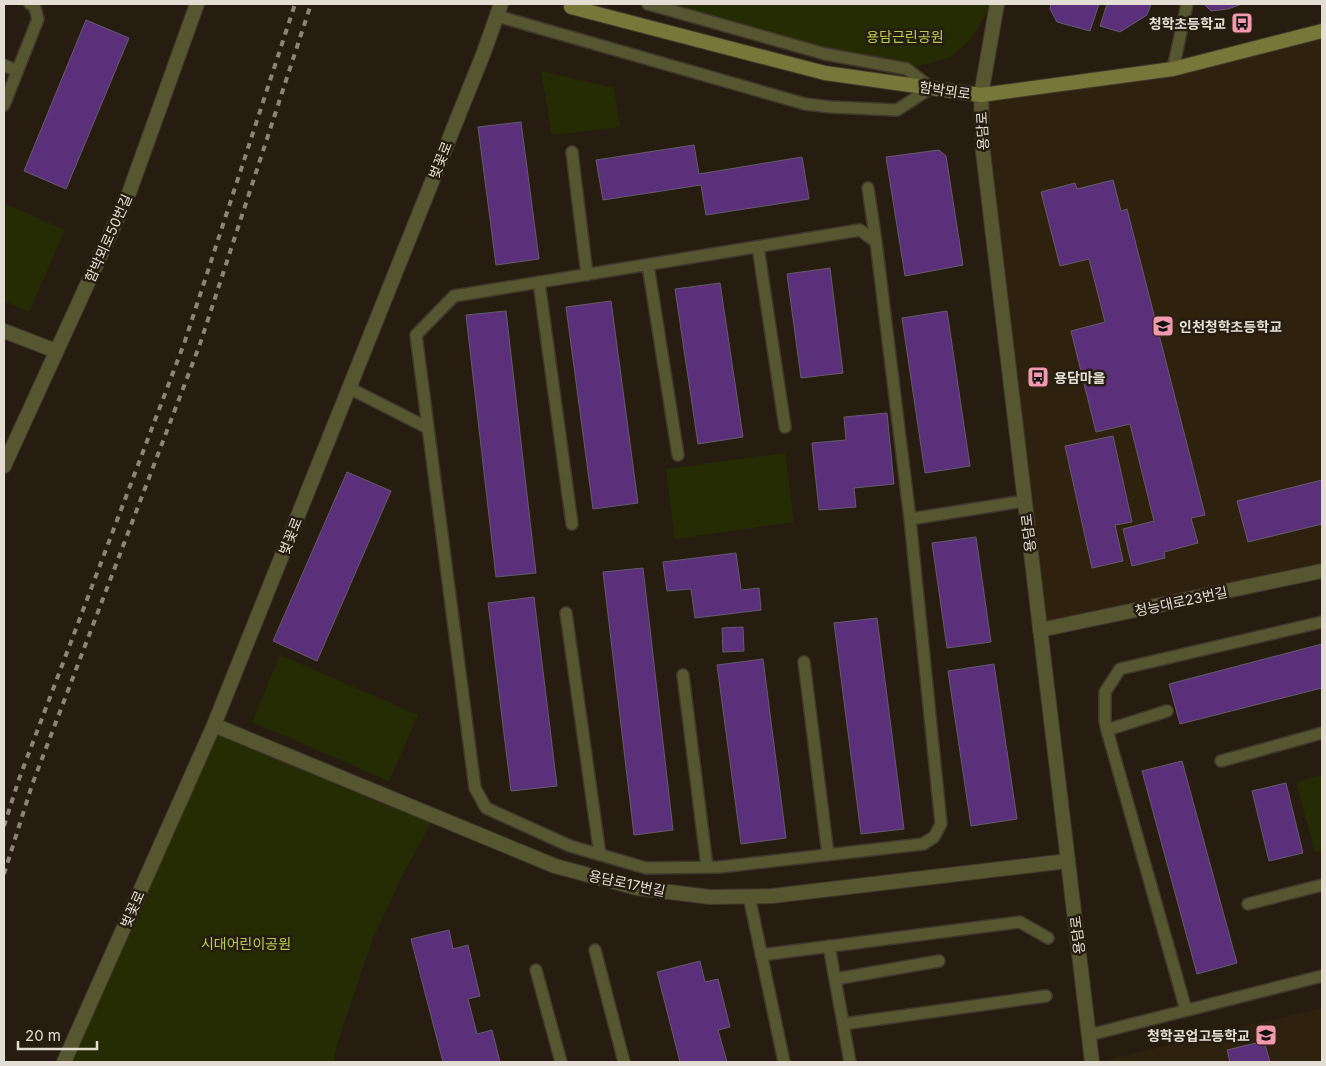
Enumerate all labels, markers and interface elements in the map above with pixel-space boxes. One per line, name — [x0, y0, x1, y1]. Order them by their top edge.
bus stop icon: 청학초등학교 — [1230, 11, 1254, 35]
place label: 청학초등학교 — [1149, 15, 1226, 32]
park label: 용담근린공원 — [866, 28, 944, 45]
street label: 함박뫼로 — [918, 78, 972, 102]
street label: 용담로 — [972, 111, 991, 151]
street label: 벚꽃로 — [425, 139, 455, 181]
street label: 함박뫼로50번길 — [81, 191, 135, 285]
school or university icon: 인천청학초등학교 — [1151, 314, 1175, 338]
place label: 인천청학초등학교 — [1179, 318, 1282, 335]
bus stop icon: 용담마을 — [1026, 365, 1050, 389]
place label: 용담마을 — [1054, 369, 1106, 386]
street label: 용담로 — [1017, 513, 1039, 553]
street label: 벚꽃로 — [275, 515, 305, 557]
street label: 청능대로23번길 — [1133, 583, 1229, 619]
street label: 용담로17번길 — [587, 867, 667, 899]
street label: 벚꽃로 — [116, 888, 148, 930]
street label: 용담로 — [1066, 915, 1088, 955]
park label: 시대어린이공원 — [201, 935, 291, 952]
scale bar — [18, 1018, 96, 1050]
school or university icon: 청학공업고등학교 — [1254, 1023, 1278, 1047]
text: 20 m — [25, 1026, 61, 1045]
place label: 청학공업고등학교 — [1147, 1027, 1250, 1044]

